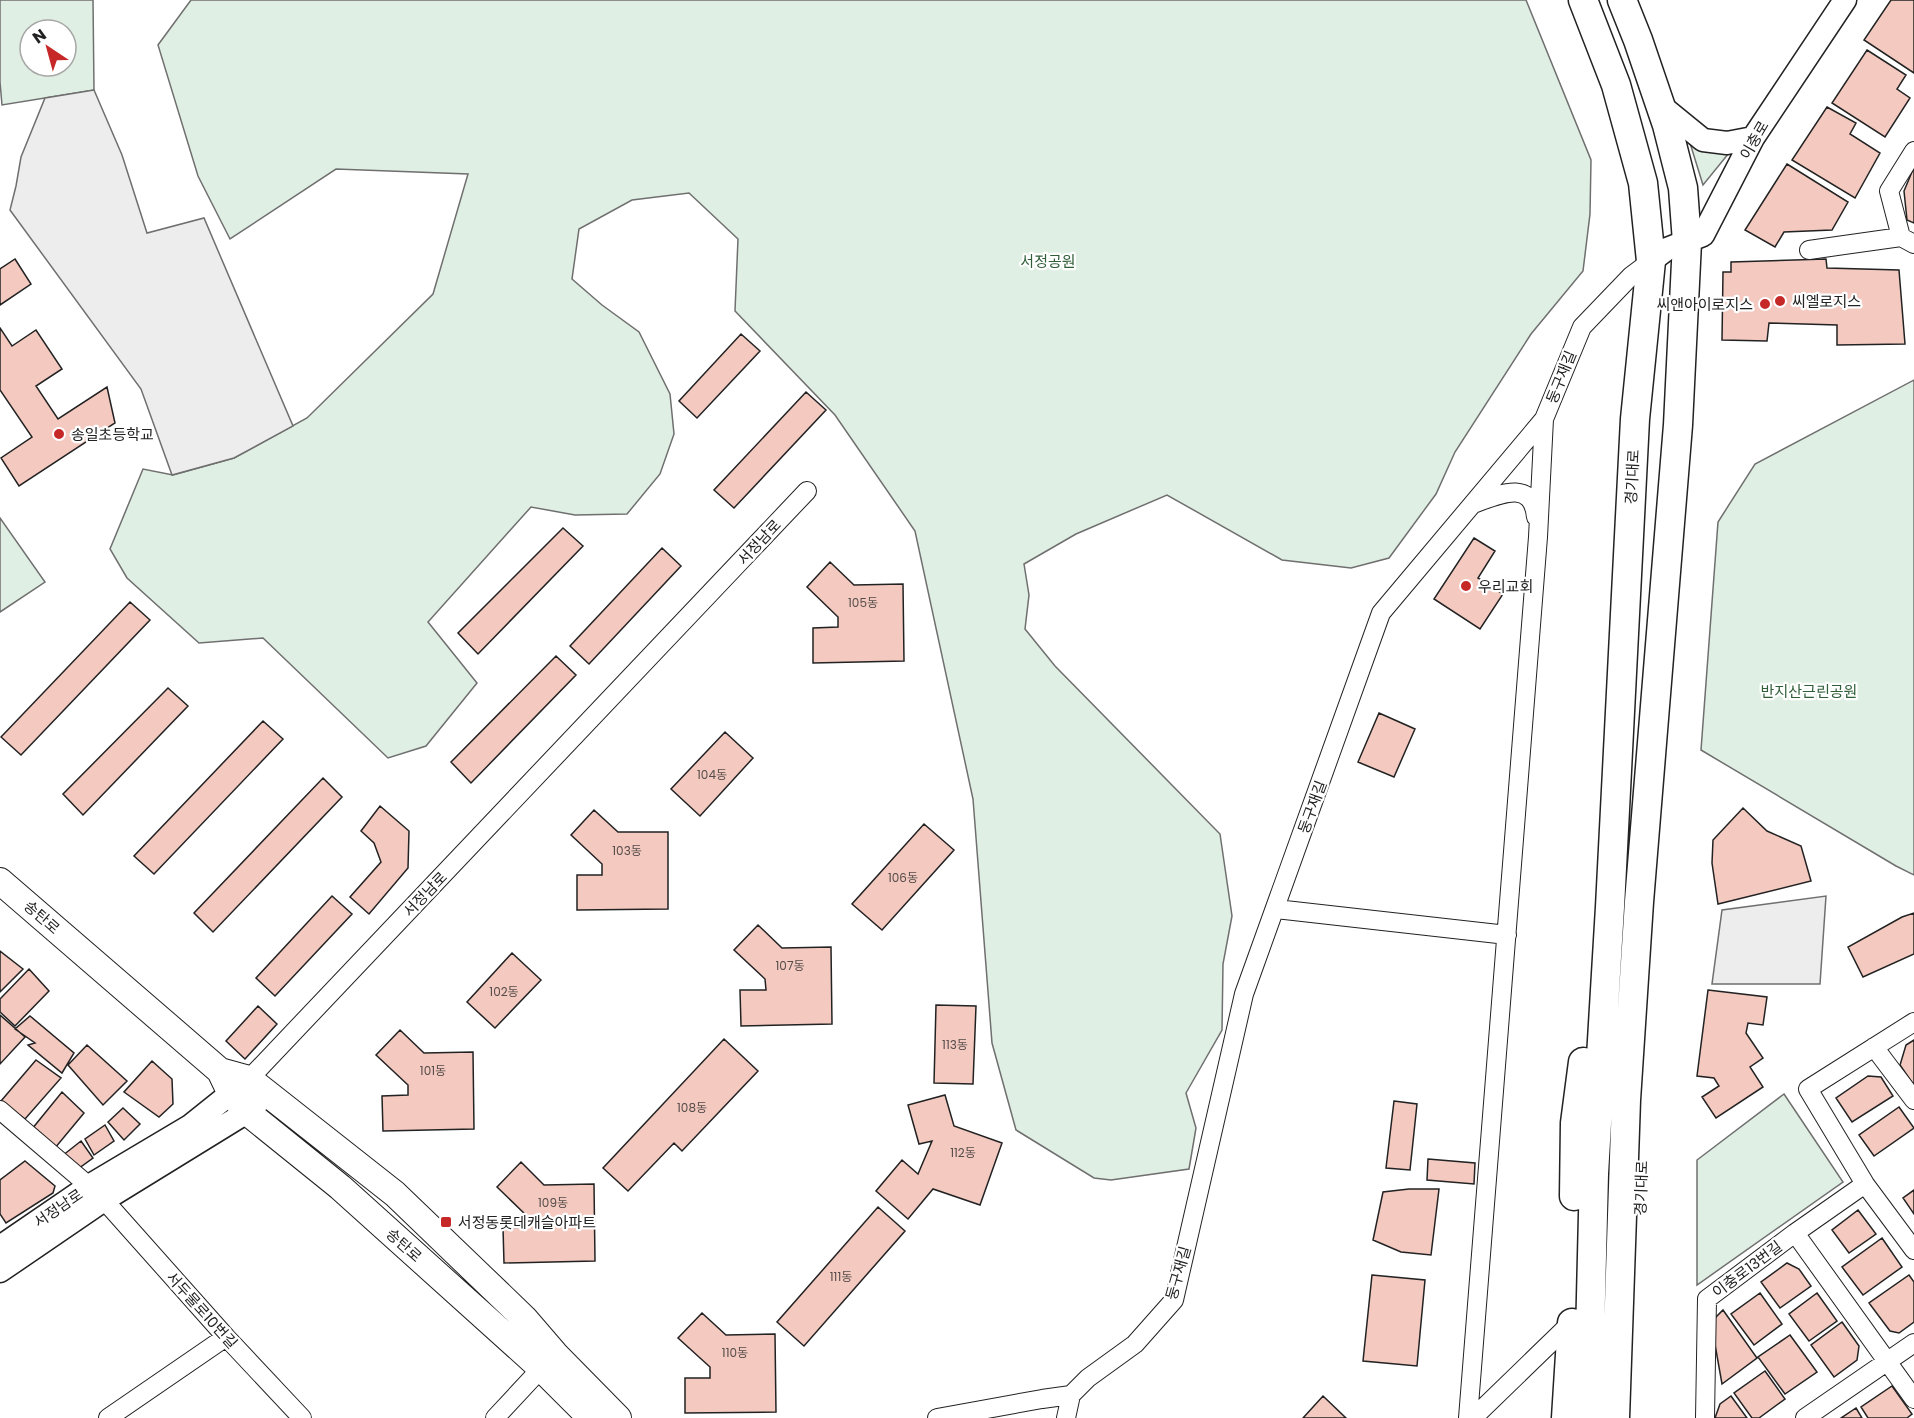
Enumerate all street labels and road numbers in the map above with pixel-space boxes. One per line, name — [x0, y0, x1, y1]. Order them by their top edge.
street label: 이충로 — [1735, 117, 1773, 163]
street label: 둥구재길 — [1541, 347, 1581, 407]
street label: 경기대로 — [1620, 449, 1644, 505]
street label: 서정남로 — [732, 515, 786, 569]
street label: 둥구재길 — [1293, 777, 1331, 837]
street label: 서정남로 — [398, 867, 452, 921]
street label: 송탄로 — [19, 895, 65, 939]
street label: 경기대로 — [1630, 1160, 1652, 1216]
street label: 서정남로 — [29, 1184, 87, 1232]
street label: 송탄로 — [382, 1223, 426, 1267]
street label: 이충로13번길 — [1708, 1236, 1786, 1302]
street label: 둥구재길 — [1160, 1244, 1196, 1302]
street label: 서두물로10번길 — [162, 1267, 242, 1353]

